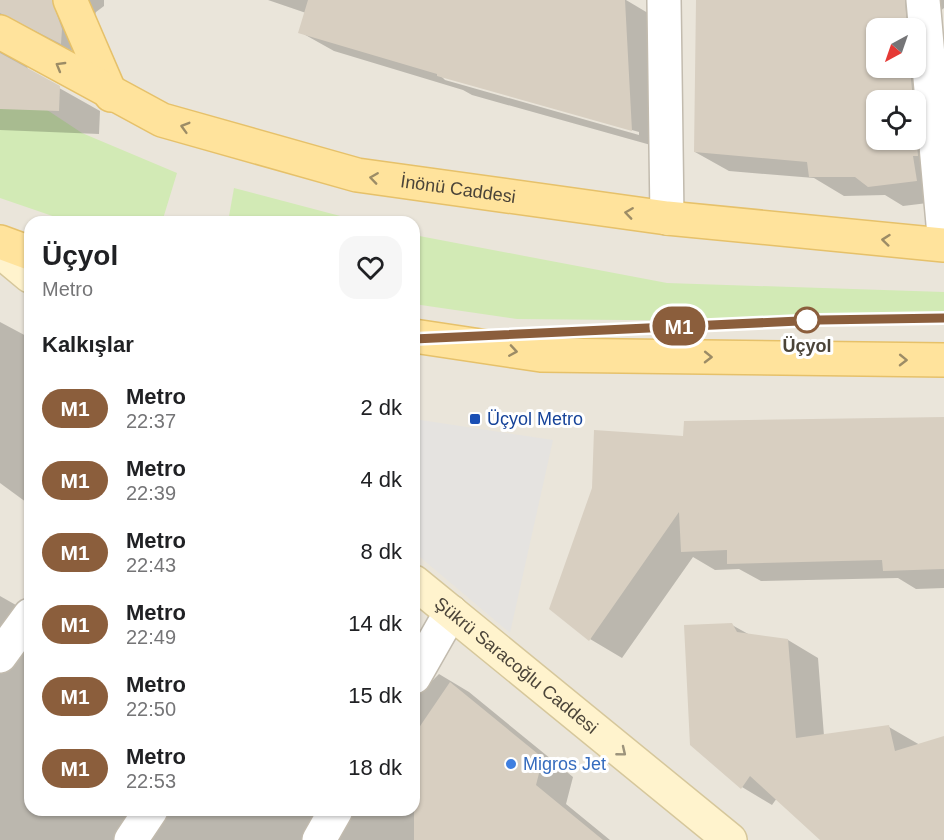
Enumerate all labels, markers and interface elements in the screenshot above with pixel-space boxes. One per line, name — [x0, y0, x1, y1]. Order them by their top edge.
north arrow — [866, 18, 926, 78]
map controls — [866, 18, 926, 150]
one-way arrow — [56, 62, 66, 73]
button: locate — [866, 90, 926, 150]
one-way arrow — [181, 122, 191, 134]
street label: İnönü Caddesi — [399, 171, 517, 207]
one-way arrow — [369, 172, 378, 184]
one-way arrow — [625, 207, 634, 219]
one-way arrow — [881, 234, 890, 247]
button: heart — [339, 236, 402, 299]
text: Üçyol — [42, 240, 118, 271]
text: Metro — [42, 278, 93, 300]
line badge: M1 — [652, 306, 706, 346]
marker: Üçyol — [794, 307, 820, 333]
text: M1 — [664, 315, 694, 338]
text: Kalkışlar — [42, 332, 134, 357]
place label: Üçyol — [782, 336, 832, 356]
one-way arrow — [509, 344, 518, 356]
one-way arrow — [704, 351, 713, 363]
one-way arrow — [899, 354, 908, 366]
text: Metro — [126, 384, 186, 409]
text: 2 dk — [360, 395, 402, 420]
text: M1 — [60, 397, 90, 420]
place label: Üçyol Metro — [487, 409, 583, 429]
text: 22:37 — [126, 410, 176, 432]
marker: Üçyol Metro — [468, 412, 482, 426]
text: Metro — [126, 456, 186, 481]
text: 4 dk — [360, 467, 402, 492]
text: M1 — [60, 469, 90, 492]
text: 22:39 — [126, 482, 176, 504]
text: Metro — [126, 528, 186, 553]
text: 8 dk — [360, 539, 402, 564]
text: M1 — [60, 541, 90, 564]
text: 22:43 — [126, 554, 176, 576]
street label: Şükrü Saracoğlu Caddesi — [431, 593, 602, 738]
text: Metro — [126, 600, 186, 625]
text: 14 dk — [348, 611, 402, 636]
text: M1 — [60, 613, 90, 636]
text: 22:49 — [126, 626, 176, 648]
text: Metro — [126, 672, 186, 697]
text: 15 dk — [348, 683, 402, 708]
text: M1 — [60, 685, 90, 708]
text: 22:50 — [126, 698, 176, 720]
text: Metro — [126, 744, 186, 769]
one-way arrow — [615, 745, 626, 756]
place label: Migros Jet — [523, 754, 606, 774]
text: 18 dk — [348, 755, 402, 780]
text: M1 — [60, 757, 90, 780]
marker: Migros Jet — [504, 757, 518, 771]
text: 22:53 — [126, 770, 176, 792]

